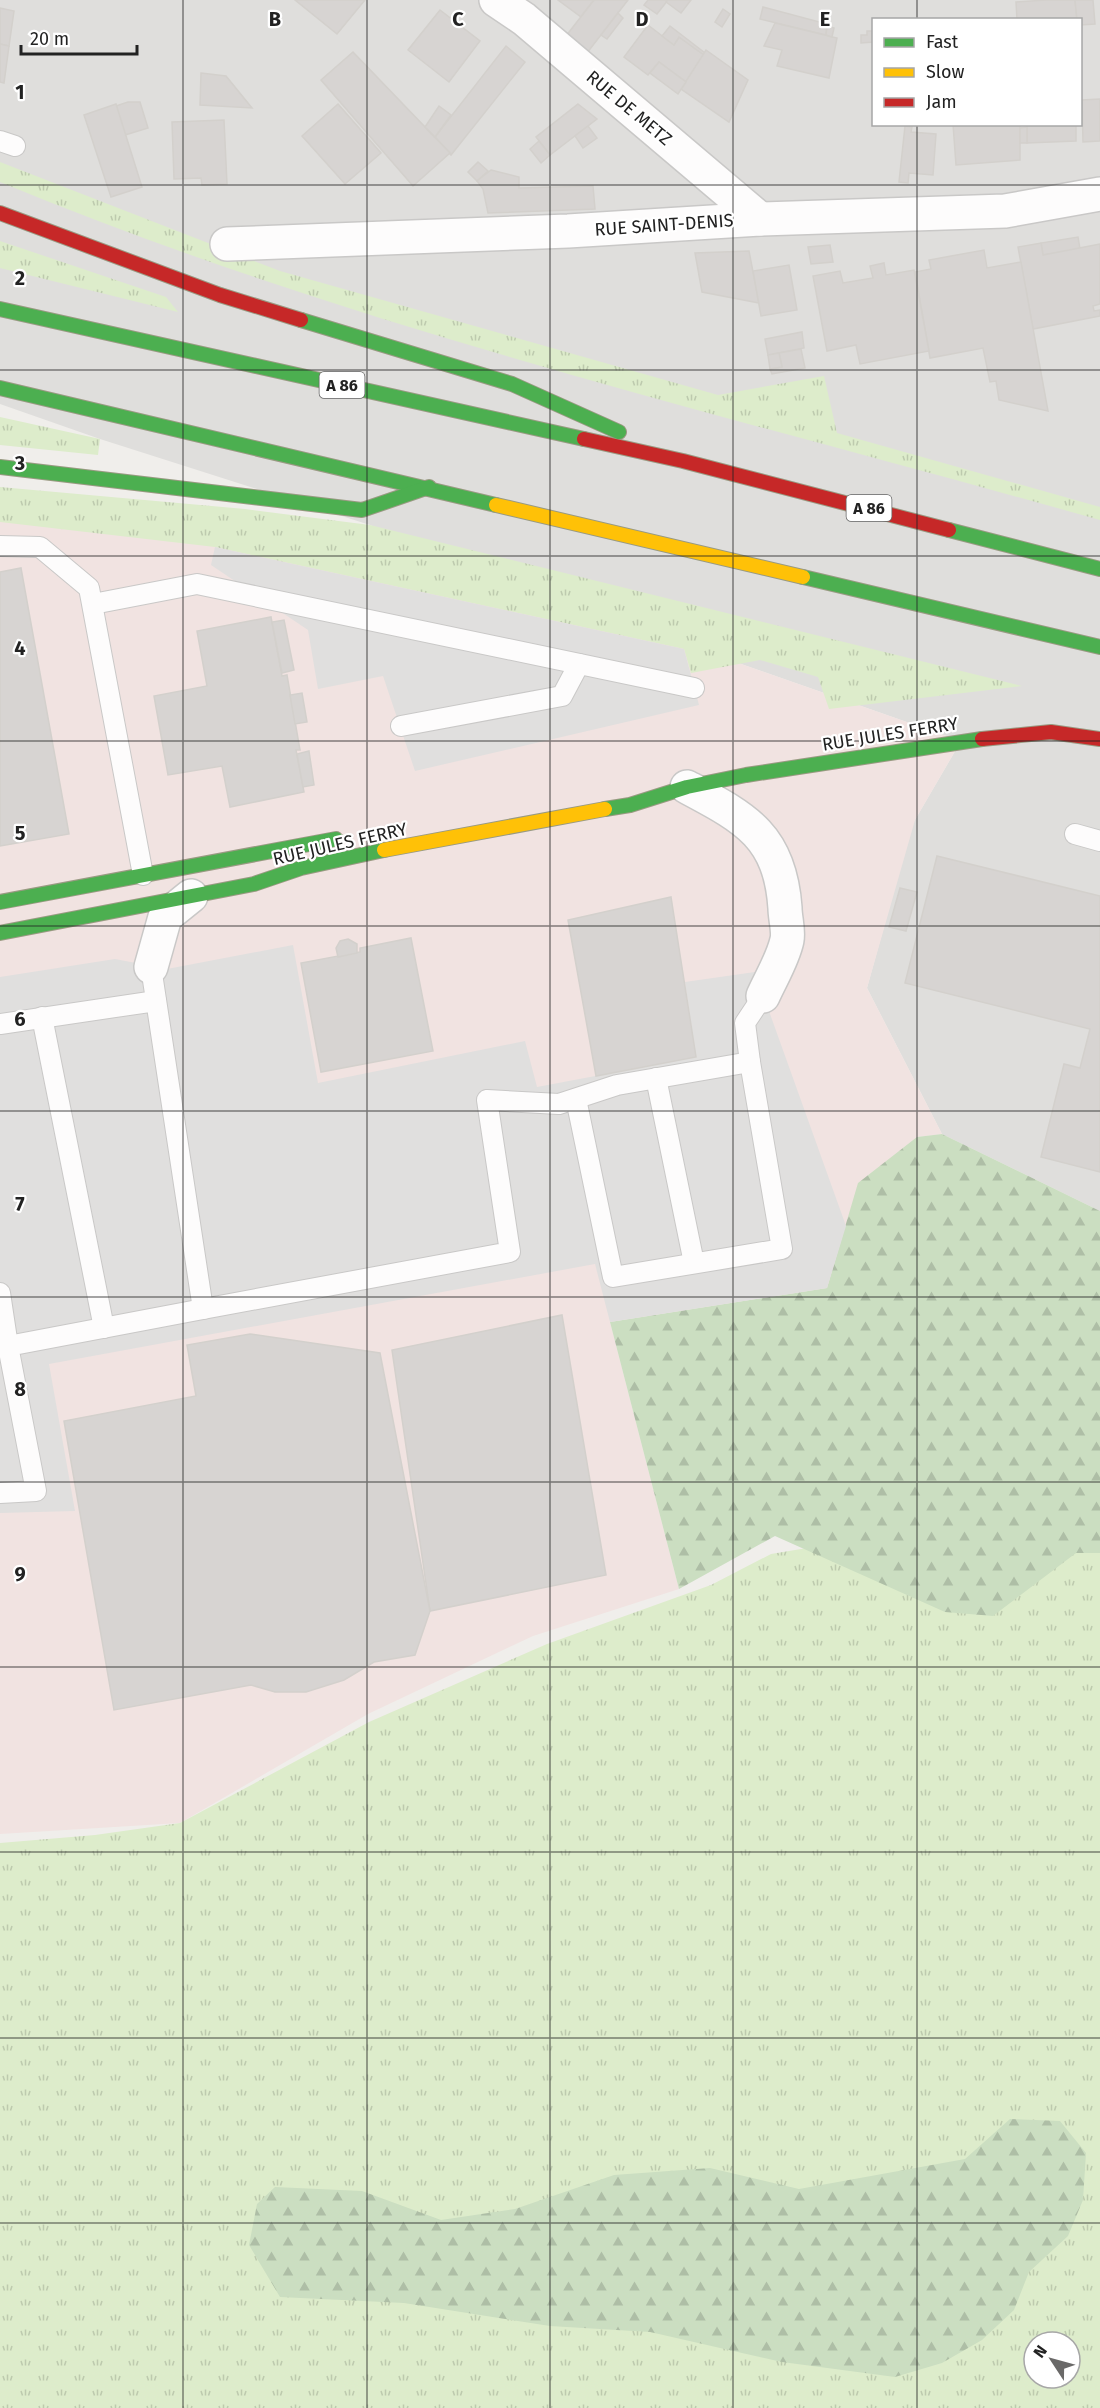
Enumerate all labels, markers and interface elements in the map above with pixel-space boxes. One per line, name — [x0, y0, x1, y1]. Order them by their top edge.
text: B — [269, 7, 281, 31]
text: C — [452, 7, 464, 31]
text: D — [635, 7, 649, 31]
text: E — [820, 7, 830, 31]
scale bar — [21, 18, 136, 56]
legend — [872, 18, 1082, 126]
text: 20 m — [30, 28, 69, 50]
text: Fast — [926, 31, 959, 53]
text: Slow — [926, 61, 965, 83]
street label: RUE DE METZ — [582, 66, 676, 150]
text: 1 — [15, 80, 25, 104]
text: Jam — [926, 91, 957, 113]
street label: RUE SAINT-DENIS — [594, 209, 734, 241]
text: 2 — [15, 266, 25, 290]
road number: A 86 — [320, 372, 364, 398]
text: 3 — [14, 451, 25, 475]
road number: A 86 — [846, 495, 892, 521]
text: 4 — [14, 636, 26, 660]
street label: RUE JULES FERRY — [821, 712, 960, 756]
street label: RUE JULES FERRY — [271, 818, 409, 870]
text: 5 — [15, 821, 26, 845]
text: 6 — [14, 1007, 26, 1031]
text: 7 — [15, 1192, 25, 1216]
text: 8 — [14, 1377, 26, 1401]
text: 9 — [14, 1562, 26, 1586]
north arrow — [1022, 2330, 1082, 2390]
text: N — [1029, 2342, 1051, 2361]

